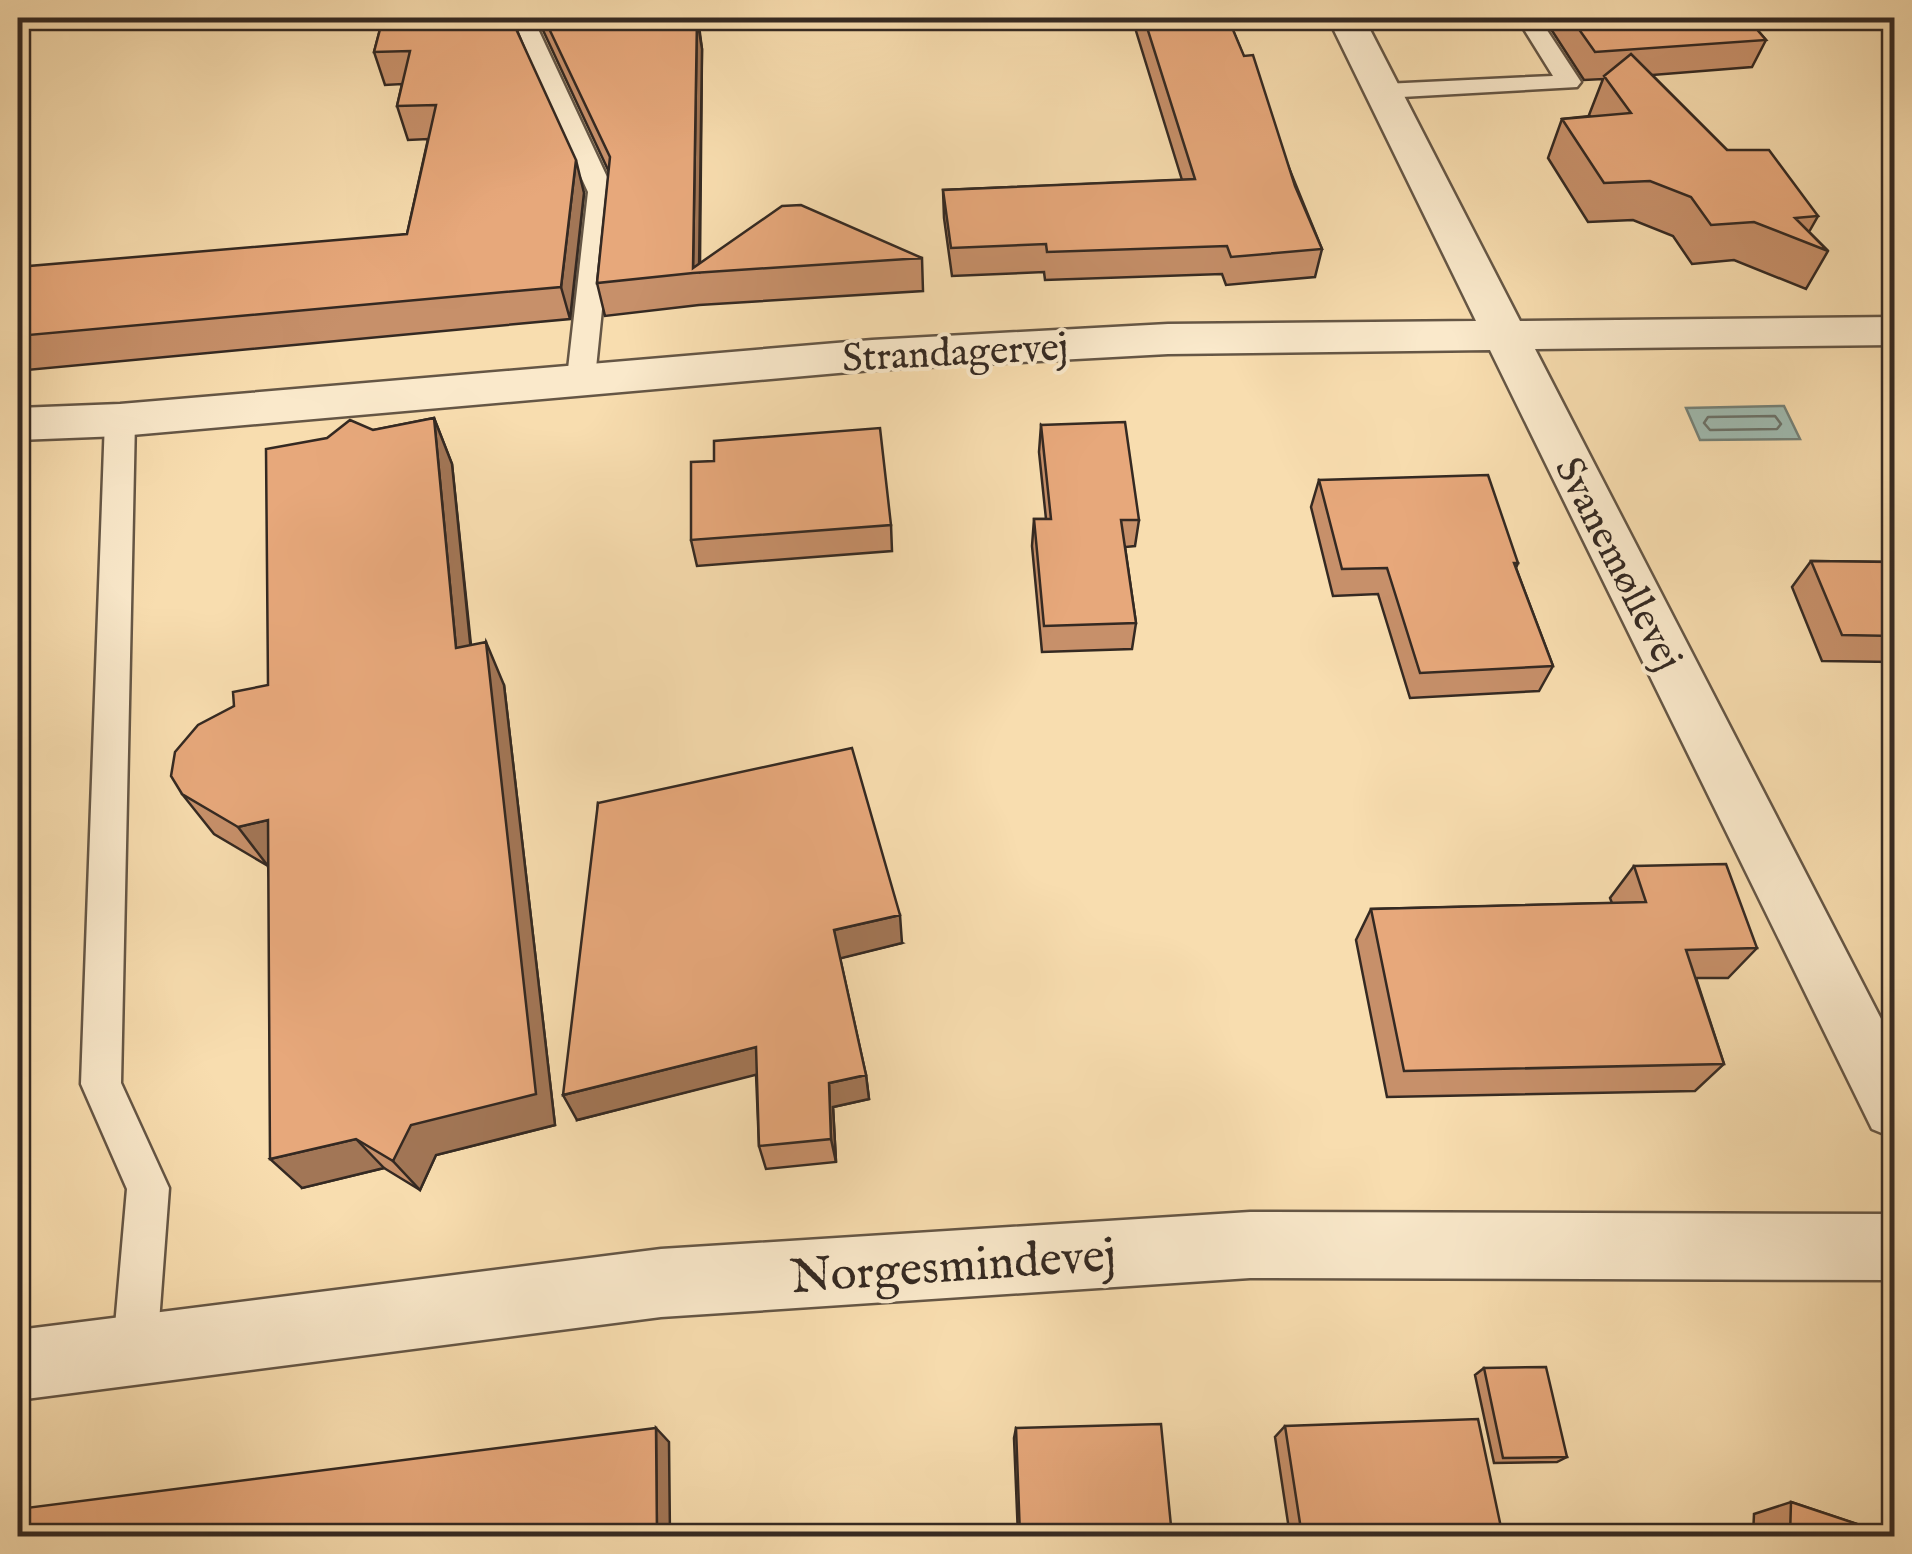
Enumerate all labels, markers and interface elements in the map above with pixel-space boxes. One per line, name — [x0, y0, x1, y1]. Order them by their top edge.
street label: Strandagervej — [841, 323, 1070, 386]
street label: Svanemøllevej — [1541, 450, 1692, 680]
street label: Norgesmindevej — [789, 1227, 1118, 1309]

